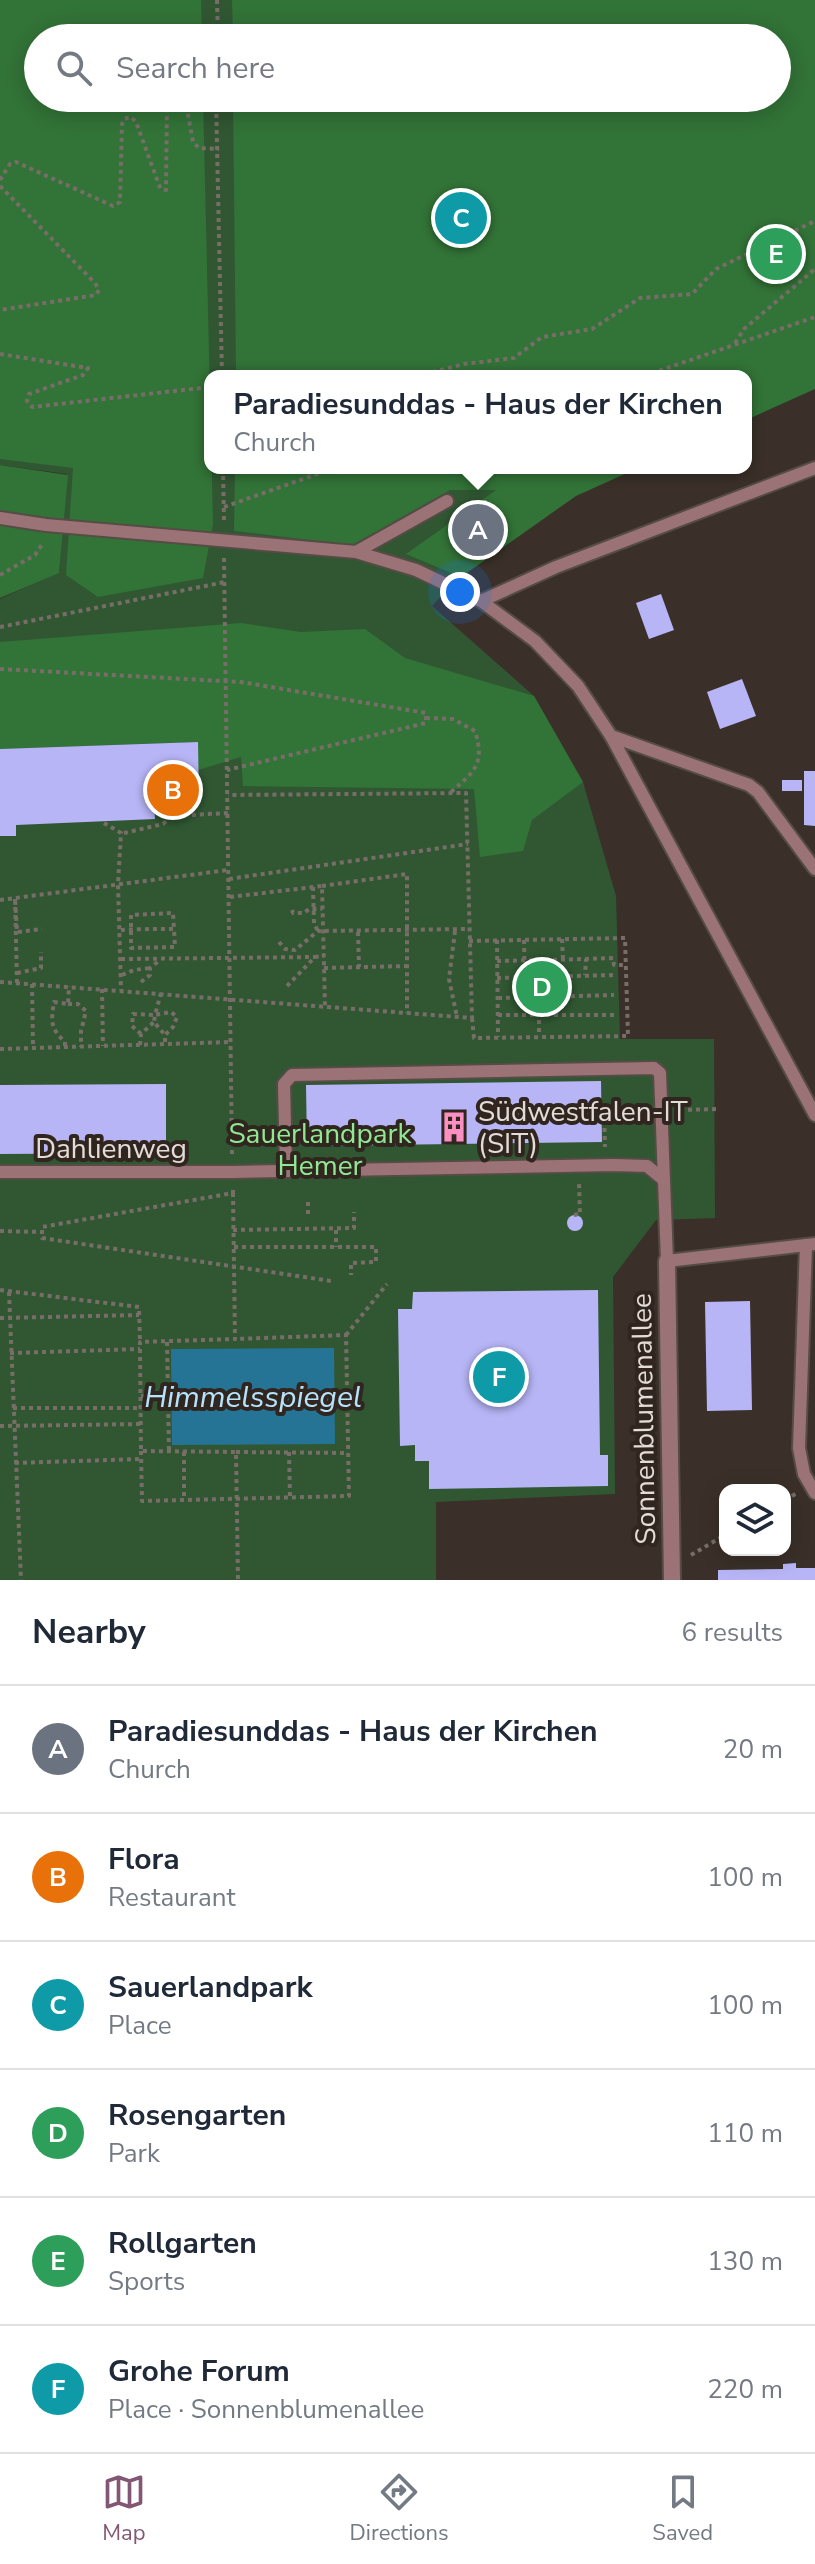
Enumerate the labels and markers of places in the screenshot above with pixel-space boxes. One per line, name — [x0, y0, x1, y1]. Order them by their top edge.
pin: C — [435, 188, 487, 248]
pin: E — [750, 224, 802, 284]
pin: A — [452, 500, 504, 560]
pin: B — [147, 760, 199, 820]
pin: D — [516, 957, 568, 1017]
place label: Südwestfalen-IT (SIT) — [478, 1093, 688, 1163]
building icon: Südwestfalen-IT (SIT) — [437, 1110, 471, 1144]
pin: F — [473, 1347, 525, 1407]

